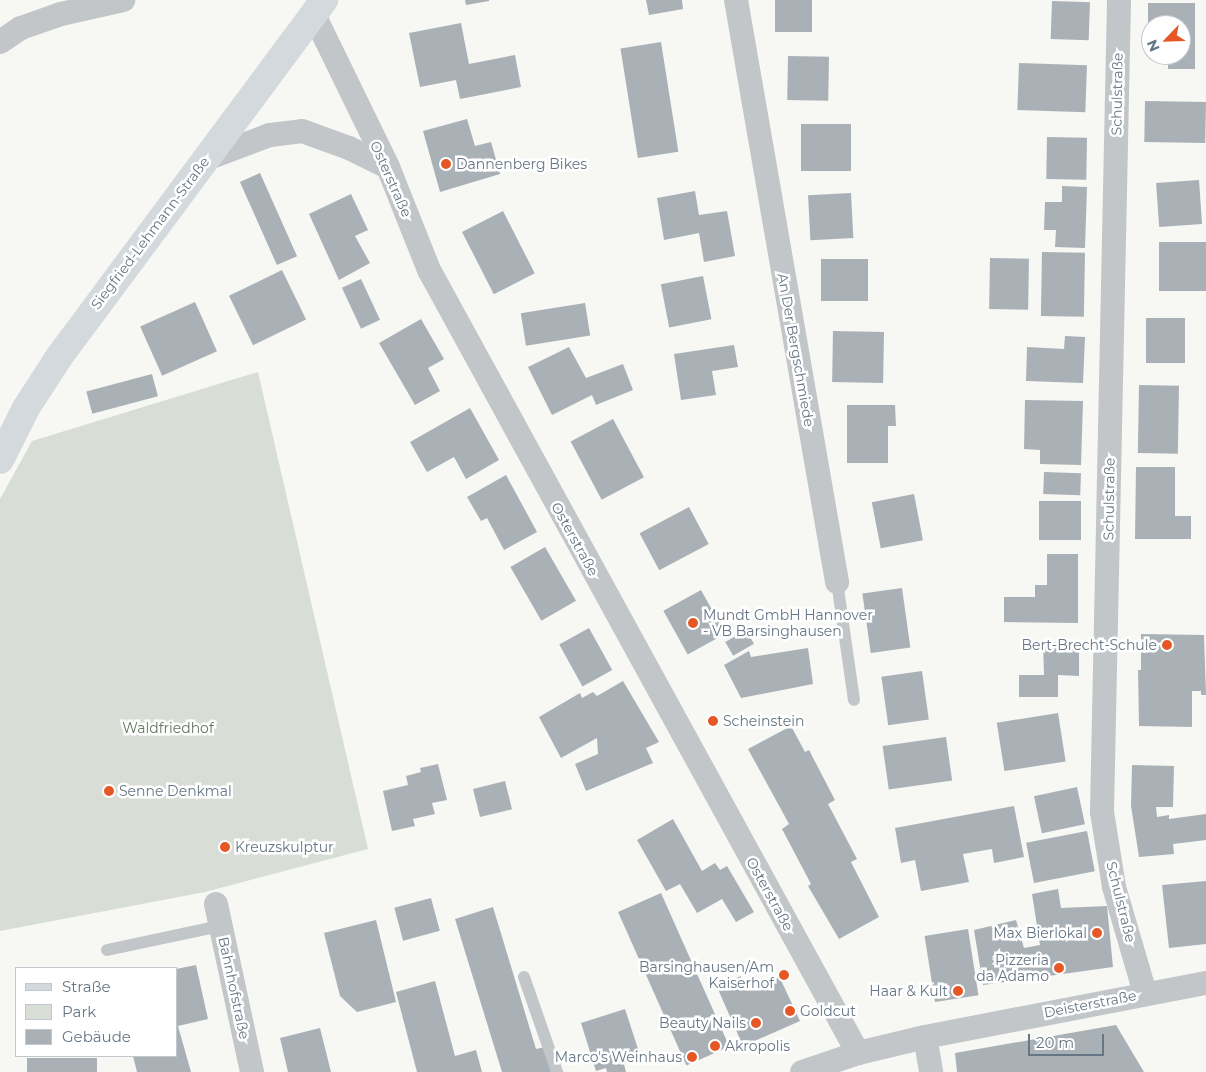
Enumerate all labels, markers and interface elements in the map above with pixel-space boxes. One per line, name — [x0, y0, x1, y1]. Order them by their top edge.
north arrow — [1141, 15, 1191, 65]
text: N — [1143, 37, 1164, 55]
street label: Schulstraße — [1108, 53, 1126, 135]
street label: Osterstraße — [367, 138, 415, 220]
street label: Siegfried-Lehmann-Straße — [87, 154, 213, 312]
place label: Dannenberg Bikes — [456, 156, 587, 172]
marker: Dannenberg Bikes — [440, 158, 452, 170]
street label: An Der Bergschmiede — [774, 272, 818, 428]
street label: Schulstraße — [1100, 458, 1118, 540]
street label: Osterstraße — [548, 499, 602, 579]
place label: Mundt GmbH Hannover - VB Barsinghausen — [703, 607, 873, 640]
marker: Mundt GmbH Hannover - VB Barsinghausen — [687, 617, 699, 629]
place label: Bert-Brecht-Schule — [1021, 637, 1157, 653]
marker: Bert-Brecht-Schule — [1161, 639, 1173, 651]
place label: Scheinstein — [723, 713, 804, 729]
marker: Scheinstein — [707, 715, 719, 727]
park label: Waldfriedhof — [122, 720, 214, 736]
place label: Senne Denkmal — [119, 783, 232, 799]
marker: Senne Denkmal — [103, 785, 115, 797]
place label: Kreuzskulptur — [235, 839, 334, 855]
marker: Kreuzskulptur — [219, 841, 231, 853]
street label: Osterstraße — [743, 854, 797, 934]
street label: Schulstraße — [1103, 860, 1139, 944]
place label: Max Bierlokal — [993, 925, 1087, 941]
marker: Max Bierlokal — [1091, 927, 1103, 939]
street label: Bahnhofstraße — [215, 935, 253, 1041]
place label: Pizzeria da Adamo — [976, 952, 1049, 984]
place label: Barsinghausen/Am Kaiserhof — [639, 959, 774, 992]
marker: Pizzeria da Adamo — [1053, 962, 1065, 974]
legend — [15, 967, 178, 1057]
marker: Barsinghausen/Am Kaiserhof — [778, 969, 790, 981]
text: Straße — [62, 977, 111, 996]
place label: Haar & Kult — [869, 983, 948, 999]
marker: Haar & Kult — [952, 985, 964, 997]
street label: Deisterstraße — [1042, 987, 1138, 1021]
text: Park — [62, 1002, 96, 1021]
place label: Goldcut — [800, 1003, 856, 1019]
marker: Goldcut — [784, 1005, 796, 1017]
place label: Beauty Nails — [659, 1015, 746, 1031]
marker: Beauty Nails — [750, 1017, 762, 1029]
scale bar — [1031, 1024, 1107, 1056]
text: Gebäude — [62, 1027, 131, 1046]
text: 20 m — [1036, 1033, 1074, 1052]
place label: Akropolis — [725, 1038, 790, 1054]
marker: Akropolis — [709, 1040, 721, 1052]
place label: Marco's Weinhaus — [555, 1049, 682, 1065]
marker: Marco's Weinhaus — [686, 1051, 698, 1063]

